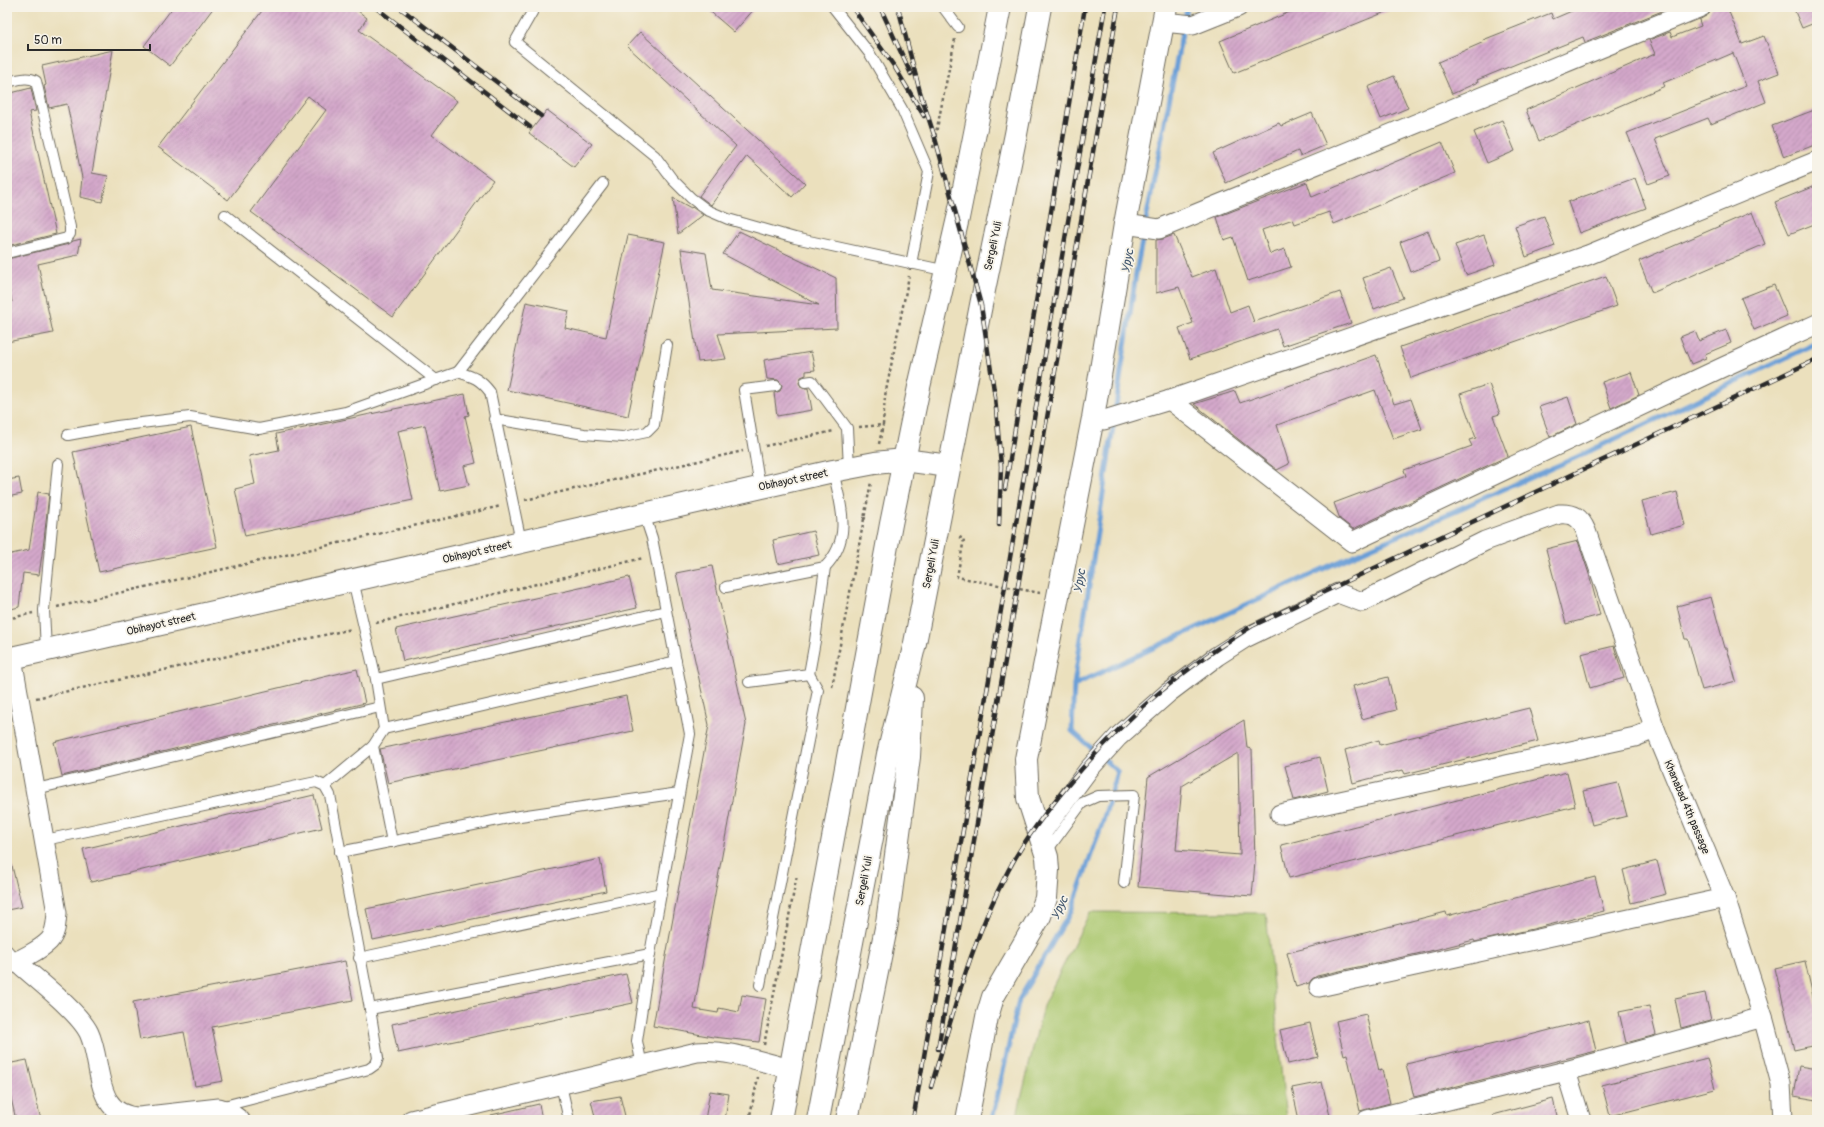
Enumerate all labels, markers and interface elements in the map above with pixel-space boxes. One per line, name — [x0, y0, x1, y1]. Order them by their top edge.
scale bar — [28, 26, 150, 52]
text: 50 m — [34, 33, 62, 48]
street label: Sergeli Yuli — [981, 220, 1005, 272]
water label: Урус — [1119, 247, 1138, 274]
street label: Obihayot street — [757, 466, 829, 494]
street label: Obihayot street — [441, 538, 513, 566]
street label: Sergeli Yuli — [920, 538, 942, 590]
water label: Урус — [1071, 567, 1089, 594]
street label: Obihayot street — [125, 610, 197, 638]
street label: Khanabad 4th passage — [1661, 758, 1713, 856]
street label: Sergeli Yuli — [853, 855, 875, 907]
water label: Урус — [1048, 893, 1072, 922]

